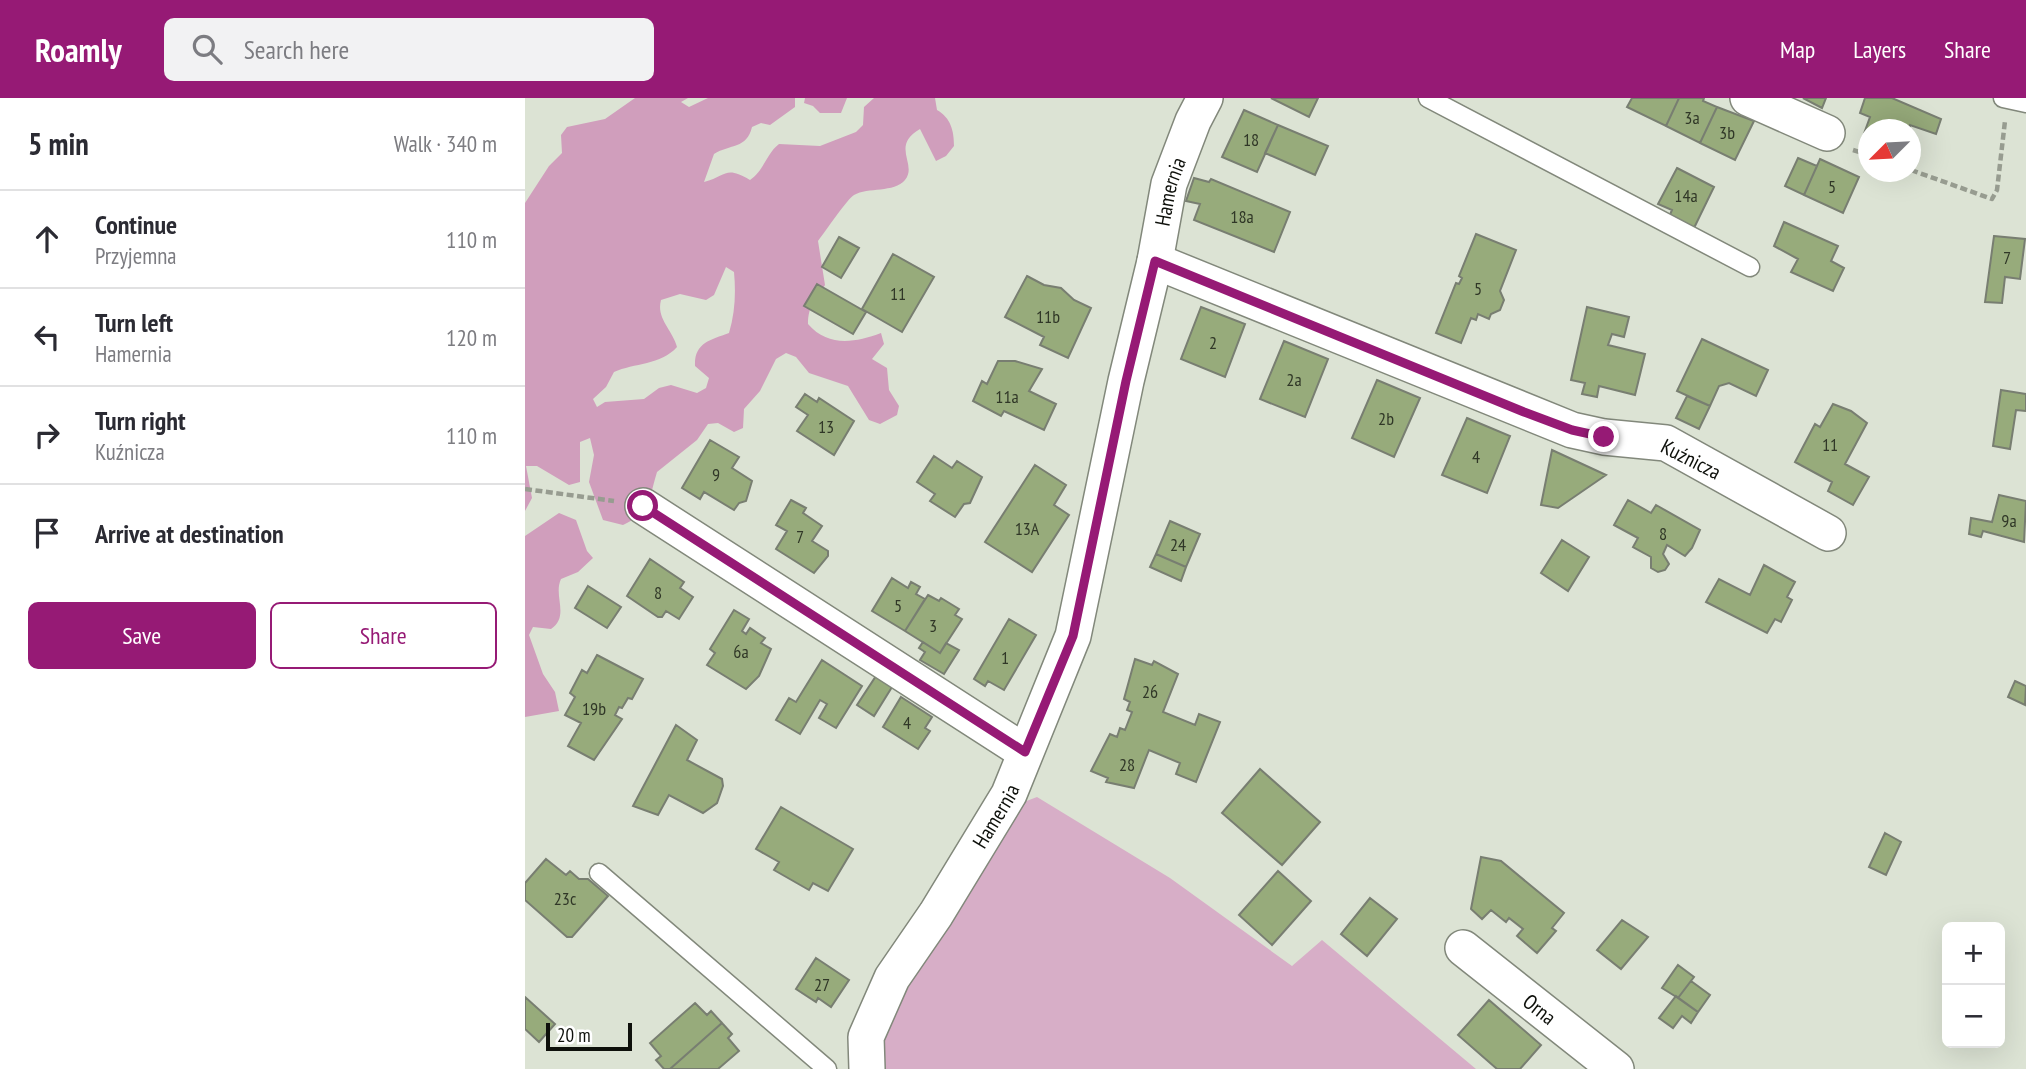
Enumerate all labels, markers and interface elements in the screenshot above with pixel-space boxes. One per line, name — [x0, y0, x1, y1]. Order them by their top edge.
search box — [164, 18, 654, 81]
text: Roamly — [35, 28, 122, 71]
icon: search — [188, 30, 226, 68]
text: Search here — [244, 33, 349, 66]
text: Map — [1780, 34, 1815, 65]
text: Layers — [1853, 34, 1906, 65]
text: Share — [1944, 34, 1991, 65]
house number: 3a — [1684, 106, 1700, 129]
north arrow — [1858, 119, 1921, 182]
house number: 3b — [1719, 121, 1735, 144]
text: 5 min — [28, 124, 89, 163]
house number: 18 — [1243, 128, 1259, 151]
text: Walk · 340 m — [394, 129, 497, 158]
street label: Hamernia — [1148, 153, 1191, 228]
house number: 5 — [1828, 175, 1836, 198]
house number: 14a — [1674, 184, 1698, 207]
house number: 18a — [1230, 205, 1254, 228]
text: Continue — [95, 208, 177, 241]
icon: ahead — [28, 220, 66, 258]
text: 110 m — [446, 225, 497, 254]
text: Przyjemna — [95, 241, 177, 270]
house number: 7 — [2003, 246, 2011, 269]
house number: 5 — [1474, 277, 1482, 300]
house number: 11 — [890, 282, 906, 305]
house number: 11b — [1036, 305, 1060, 328]
text: Turn left — [95, 306, 173, 339]
icon: left — [28, 318, 66, 356]
text: 120 m — [446, 323, 497, 352]
house number: 2 — [1209, 331, 1217, 354]
text: Hamernia — [95, 339, 172, 368]
house number: 2a — [1286, 368, 1302, 391]
house number: 11a — [995, 385, 1019, 408]
text: Turn right — [95, 404, 186, 437]
house number: 2b — [1378, 407, 1394, 430]
house number: 13 — [818, 415, 834, 438]
icon: right — [28, 416, 66, 454]
text: 110 m — [446, 421, 497, 450]
route end — [1588, 421, 1619, 452]
street label: Kuźnicza — [1657, 433, 1725, 485]
house number: 11 — [1822, 433, 1838, 456]
text: Kuźnicza — [95, 437, 165, 466]
house number: 4 — [1472, 445, 1480, 468]
house number: 9 — [712, 463, 720, 486]
route start — [627, 490, 658, 521]
house number: 9a — [2001, 509, 2017, 532]
icon: arrive — [28, 514, 66, 552]
text: Arrive at destination — [95, 517, 284, 550]
house number: 13A — [1015, 517, 1040, 540]
house number: 8 — [1659, 522, 1667, 545]
house number: 7 — [796, 525, 804, 548]
house number: 24 — [1170, 533, 1186, 556]
house number: 8 — [654, 581, 662, 604]
house number: 5 — [894, 594, 902, 617]
button: Save — [28, 602, 256, 669]
button: Share — [270, 602, 497, 669]
house number: 3 — [929, 614, 937, 637]
house number: 6a — [733, 640, 749, 663]
house number: 1 — [1001, 646, 1009, 669]
house number: 26 — [1142, 680, 1158, 703]
house number: 19b — [582, 697, 606, 720]
house number: 4 — [903, 711, 911, 734]
house number: 28 — [1119, 753, 1135, 776]
street label: Hamernia — [966, 780, 1025, 853]
house number: 23c — [554, 887, 577, 910]
map controls — [1942, 922, 2005, 1048]
button: + — [1942, 922, 2005, 985]
house number: 27 — [814, 973, 830, 996]
button: − — [1942, 985, 2005, 1048]
street label: Orna — [1518, 987, 1562, 1030]
scale bar — [546, 1020, 632, 1052]
text: 20 m — [557, 1023, 591, 1047]

